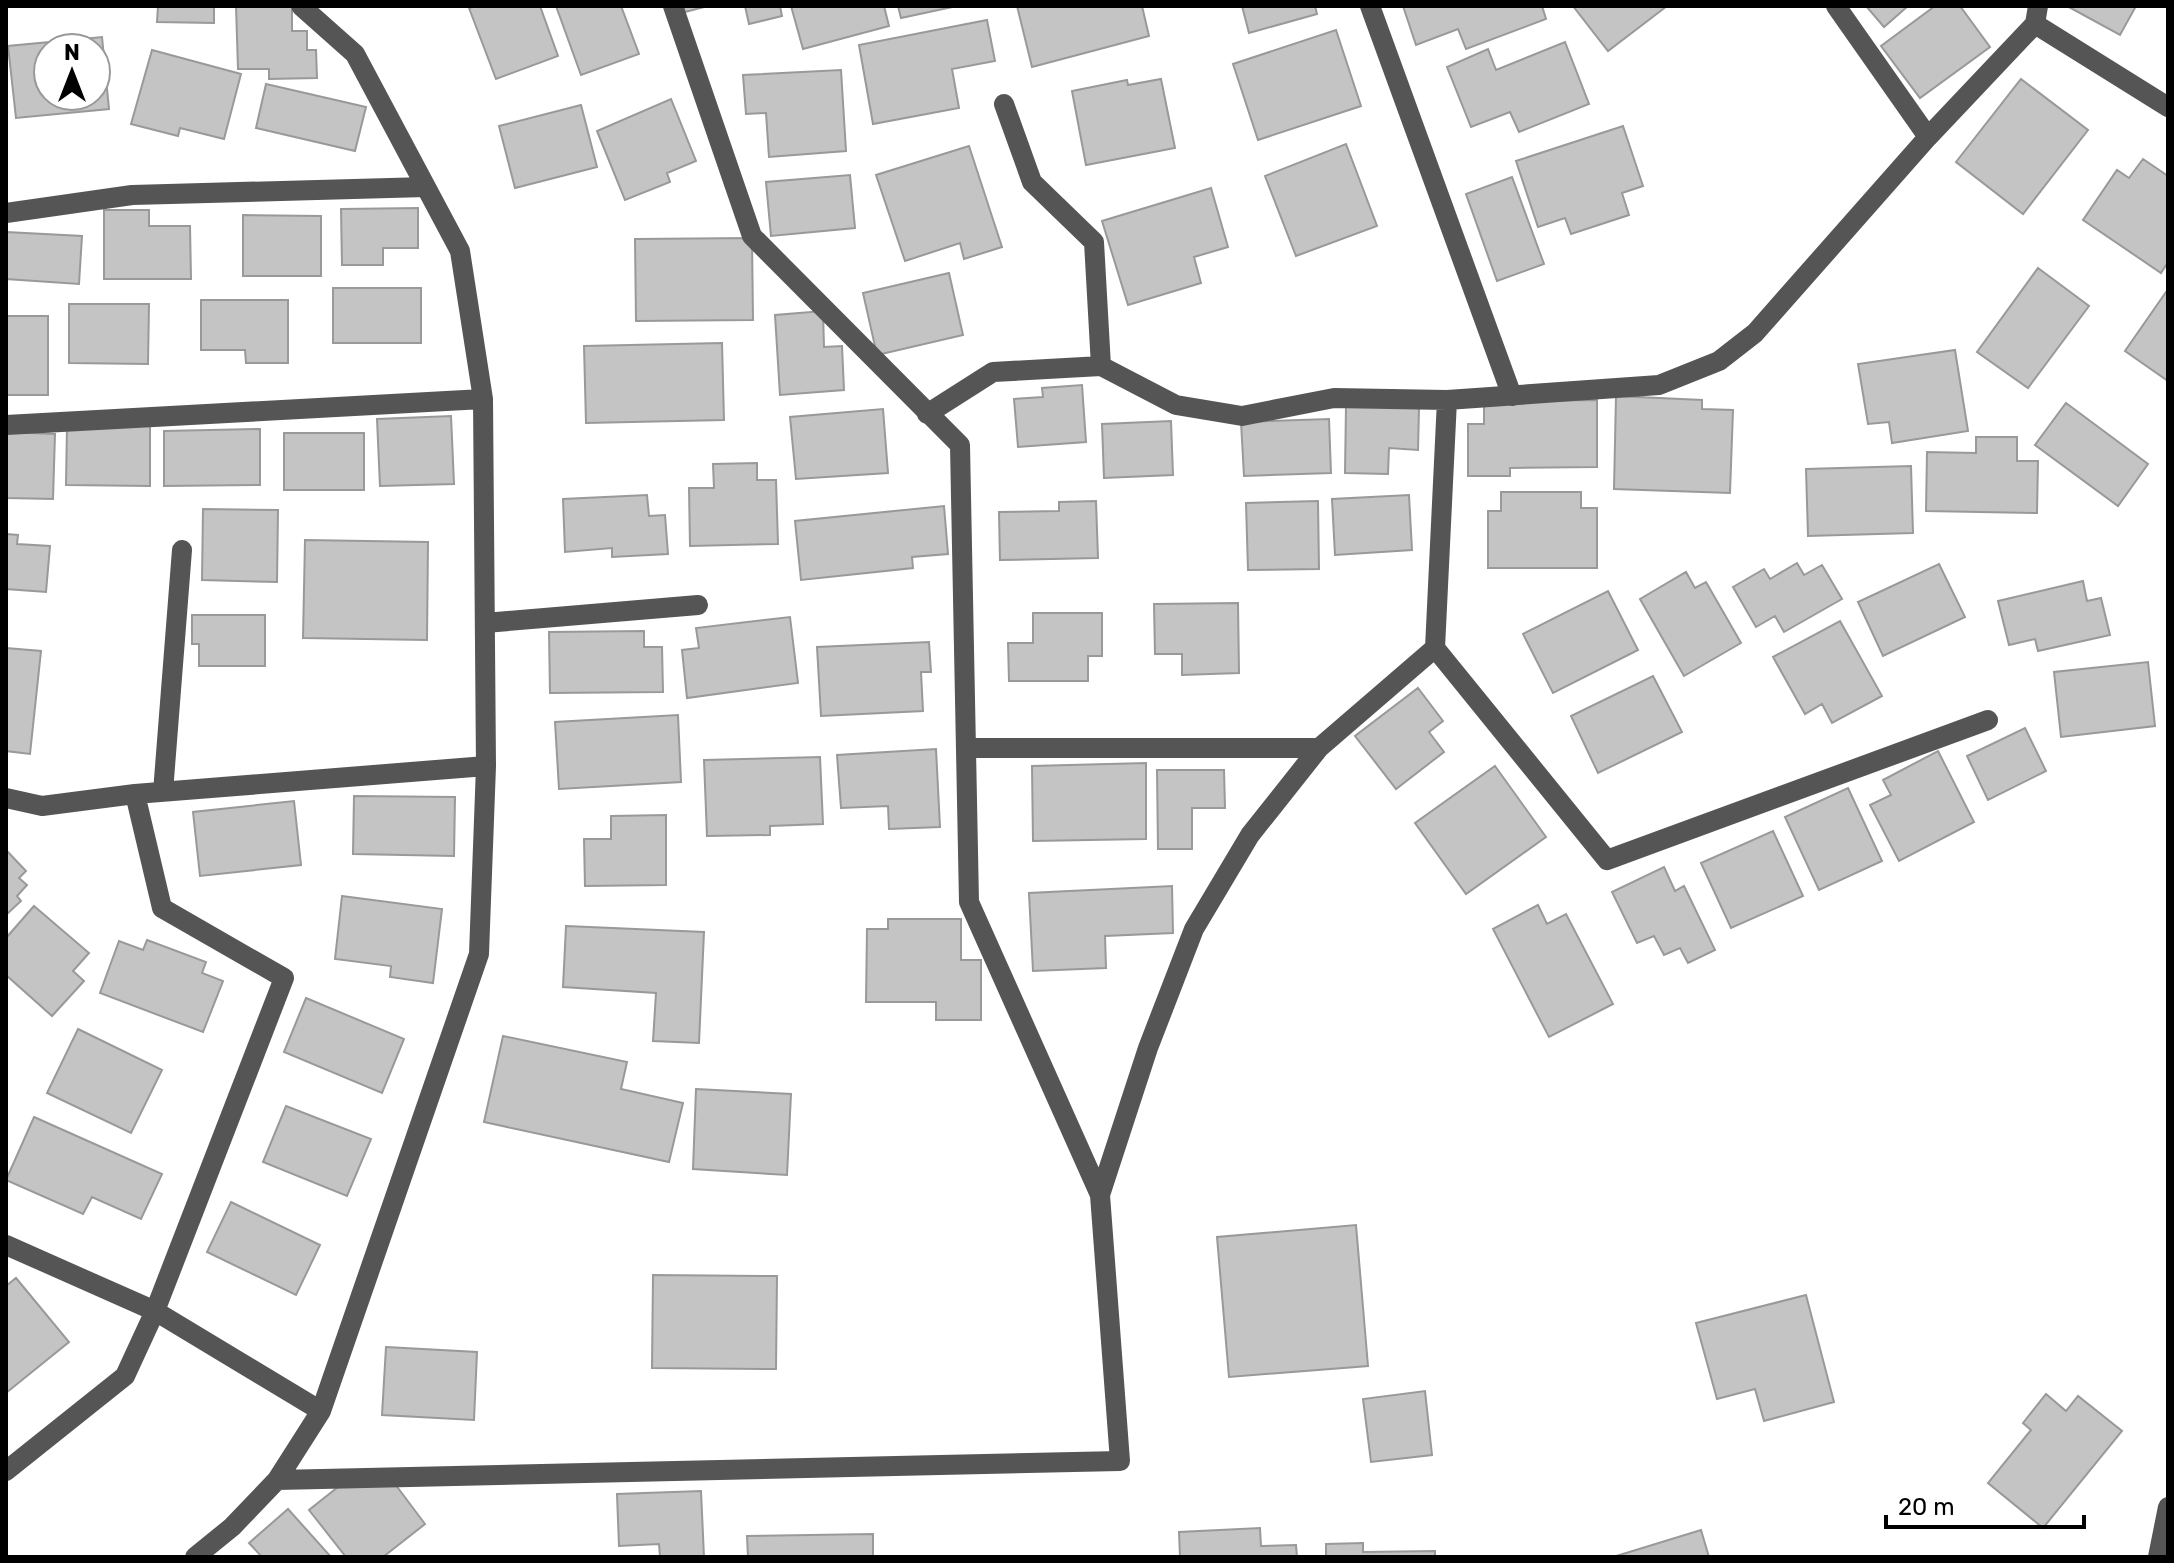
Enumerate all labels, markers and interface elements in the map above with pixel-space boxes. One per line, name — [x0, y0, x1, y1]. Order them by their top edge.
north arrow — [32, 32, 112, 112]
text: N — [64, 39, 80, 66]
scale bar — [1886, 1479, 2084, 1529]
text: 20 m — [1898, 1493, 1955, 1521]

